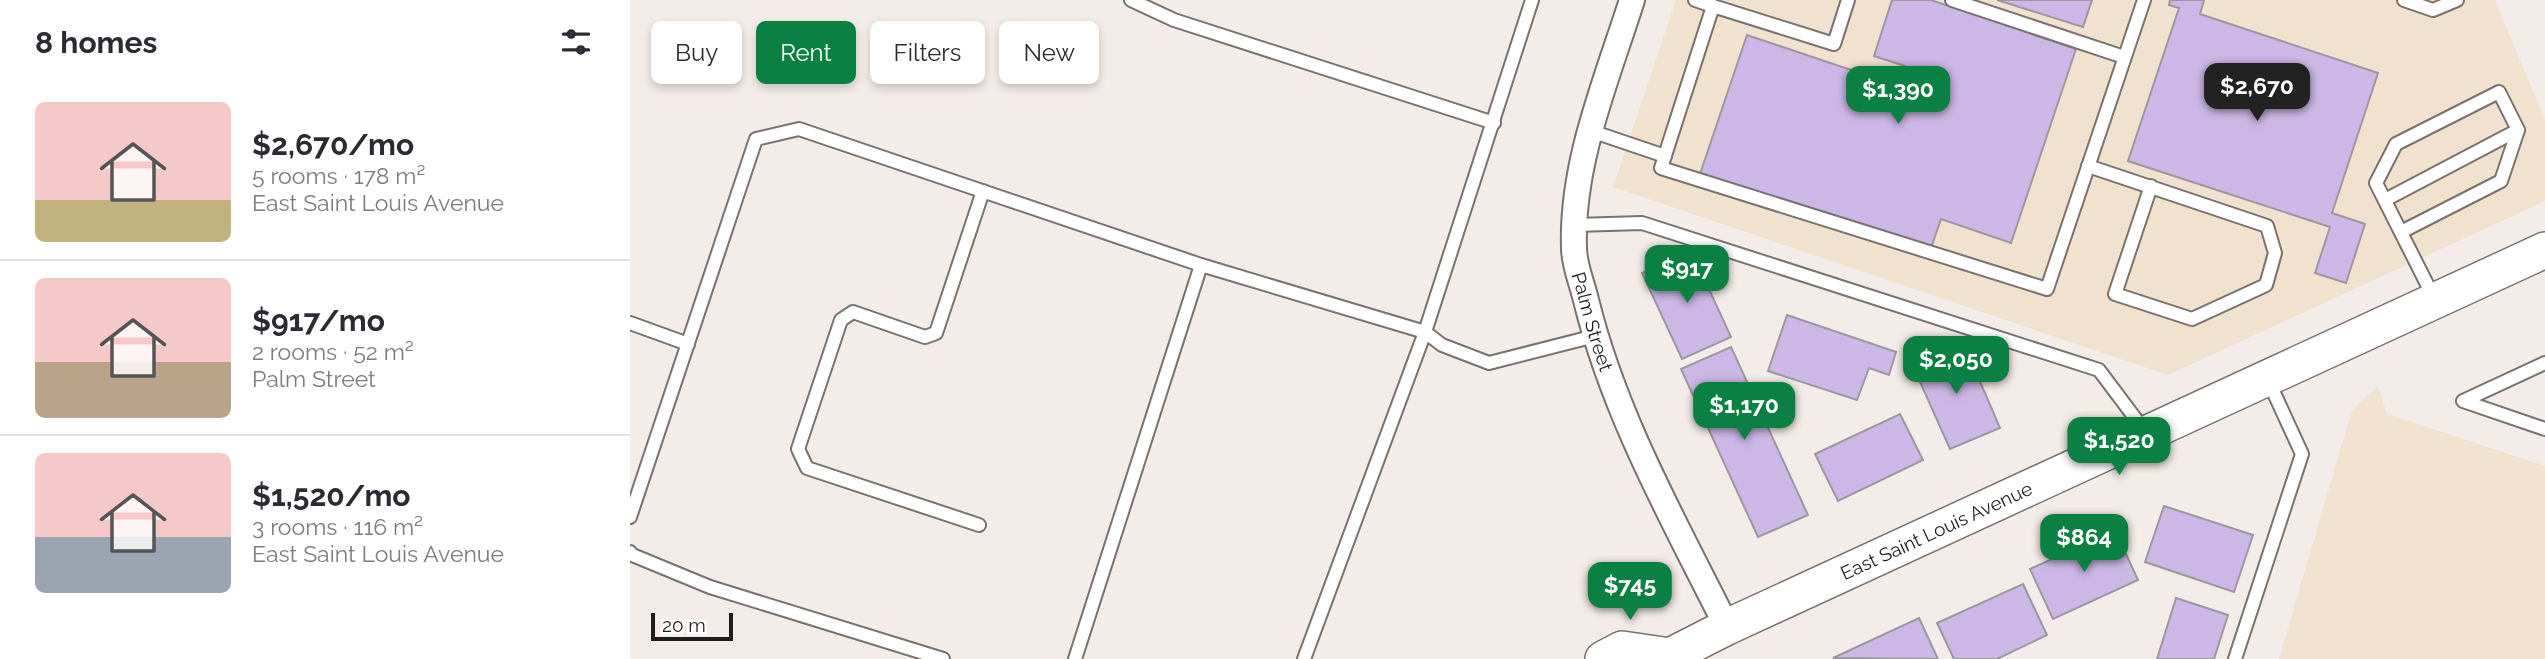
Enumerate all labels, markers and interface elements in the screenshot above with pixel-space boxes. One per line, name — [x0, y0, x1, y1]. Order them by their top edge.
chip: Buy — [651, 21, 742, 84]
chip: Rent — [756, 21, 856, 84]
chip: Filters — [870, 21, 985, 84]
chip: New — [999, 21, 1099, 84]
icon: filters — [557, 23, 595, 61]
text: 8 homes — [35, 25, 157, 60]
pin: $2,670 — [2200, 64, 2314, 123]
pin: $1,390 — [1841, 66, 1955, 126]
text: $2,670 — [2220, 72, 2294, 99]
text: $1,390 — [1862, 75, 1934, 102]
text: $2,670/mo — [252, 127, 414, 162]
icon: home — [91, 130, 175, 214]
text: 5 rooms · 178 m² — [252, 162, 425, 189]
text: East Saint Louis Avenue — [252, 189, 504, 216]
pin: $917 — [1646, 246, 1728, 305]
text: $917 — [1661, 254, 1713, 281]
street label: Palm Street — [1567, 269, 1618, 375]
text: $917/mo — [252, 303, 385, 338]
icon: home — [91, 306, 175, 390]
pin: $2,050 — [1899, 336, 2013, 396]
text: 2 rooms · 52 m² — [252, 338, 414, 365]
text: $2,050 — [1919, 345, 1993, 372]
text: Palm Street — [252, 365, 376, 392]
pin: $1,170 — [1687, 382, 1801, 442]
text: $1,170 — [1709, 391, 1779, 418]
pin: $1,520 — [2062, 418, 2176, 477]
text: $1,520 — [2083, 426, 2155, 453]
street label: East Saint Louis Avenue — [1837, 477, 2036, 584]
text: $1,520/mo — [252, 478, 411, 513]
icon: home — [91, 481, 175, 565]
text: 3 rooms · 116 m² — [252, 513, 423, 540]
pin: $864 — [2043, 514, 2125, 574]
text: $864 — [2056, 523, 2112, 550]
text: East Saint Louis Avenue — [252, 540, 504, 567]
pin: $745 — [1589, 562, 1671, 622]
text: $745 — [1604, 571, 1656, 598]
scale bar — [651, 610, 733, 642]
text: 20 m — [662, 614, 706, 636]

